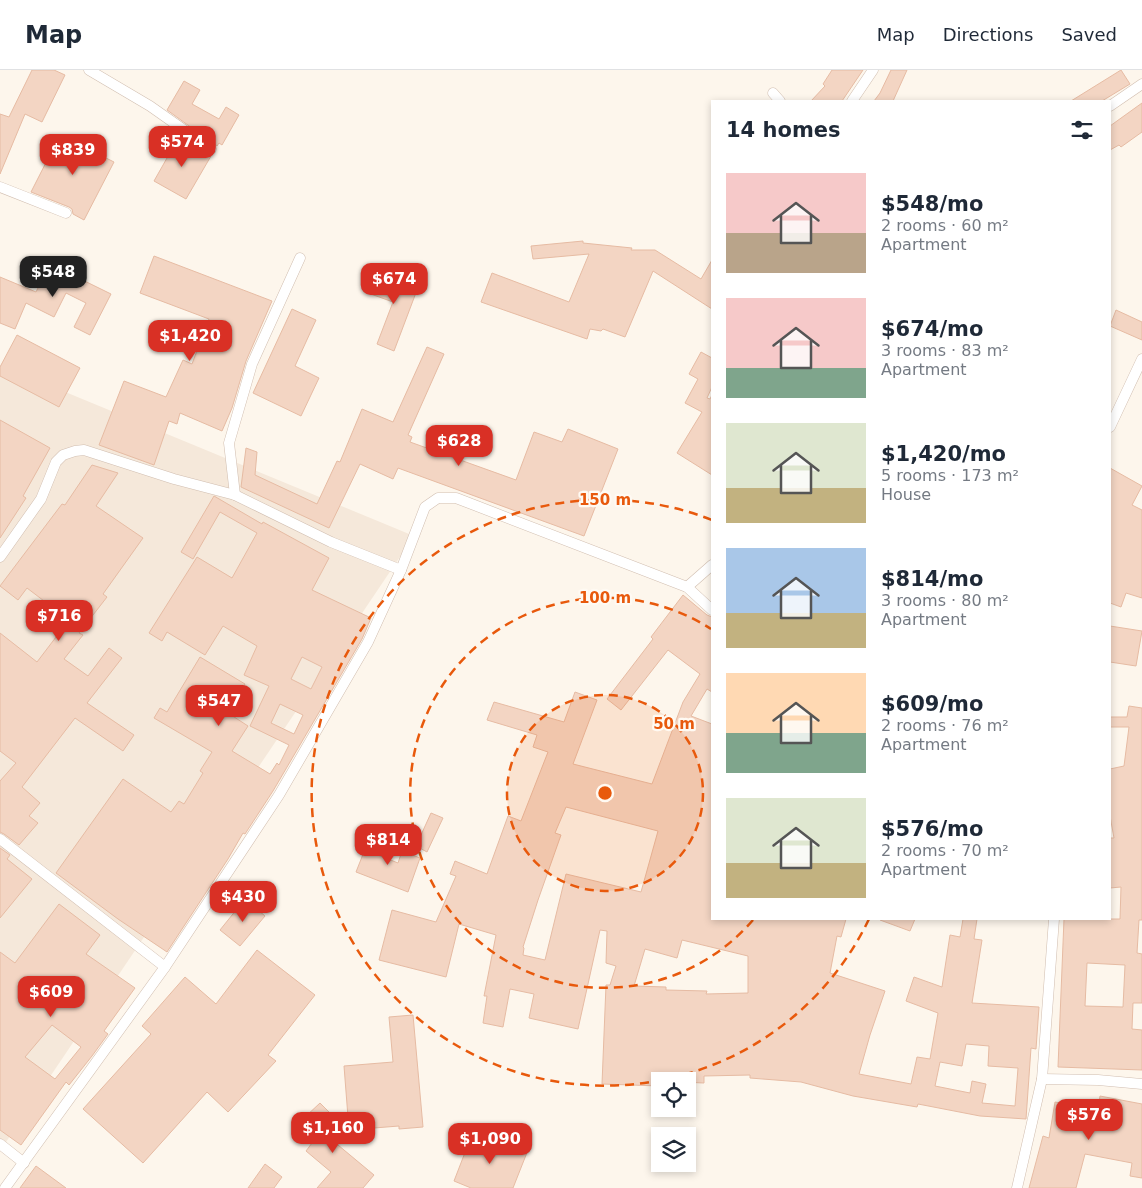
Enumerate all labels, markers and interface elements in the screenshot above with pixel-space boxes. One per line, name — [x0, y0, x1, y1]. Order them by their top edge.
text: Map — [25, 21, 82, 49]
text: Map — [877, 24, 915, 45]
text: Directions — [943, 24, 1033, 45]
text: Saved — [1061, 24, 1117, 45]
icon: filters — [1068, 116, 1096, 144]
text: 14 homes — [726, 118, 841, 142]
pin: $574 — [152, 126, 212, 168]
text: $574 — [160, 132, 204, 151]
pin: $839 — [43, 134, 103, 176]
text: $839 — [51, 140, 95, 159]
text: $548/mo — [881, 192, 983, 216]
icon: home — [766, 193, 826, 253]
text: 2 rooms · 60 m² — [881, 216, 1009, 235]
text: Apartment — [881, 235, 967, 254]
pin: $548 — [23, 256, 83, 298]
text: $548 — [31, 262, 75, 281]
pin: $674 — [364, 262, 424, 305]
text: $674 — [372, 269, 416, 288]
text: $674/mo — [881, 317, 983, 341]
icon: home — [766, 318, 826, 378]
pin: $1,420 — [149, 320, 231, 362]
text: $1,420 — [159, 326, 221, 345]
text: 3 rooms · 83 m² — [881, 341, 1009, 360]
text: Apartment — [881, 360, 967, 379]
pin: $628 — [429, 424, 489, 467]
text: $628 — [437, 431, 481, 450]
text: $1,420/mo — [881, 442, 1006, 466]
icon: home — [766, 443, 826, 503]
text: 5 rooms · 173 m² — [881, 466, 1019, 485]
text: House — [881, 485, 931, 504]
text: 150 m — [579, 491, 631, 509]
text: $814/mo — [881, 567, 983, 591]
icon: home — [766, 568, 826, 628]
text: 100 m — [579, 589, 631, 607]
text: 3 rooms · 80 m² — [881, 591, 1009, 610]
pin: $716 — [29, 600, 89, 642]
text: $716 — [37, 606, 81, 625]
text: Apartment — [881, 610, 967, 629]
pin: $547 — [189, 684, 249, 727]
text: $547 — [197, 691, 241, 710]
text: $609/mo — [881, 692, 983, 716]
icon: home — [766, 693, 826, 753]
text: 50 m — [653, 715, 695, 733]
text: 2 rooms · 76 m² — [881, 716, 1009, 735]
text: Apartment — [881, 735, 967, 754]
centre of rings — [596, 784, 614, 802]
text: $576/mo — [881, 817, 983, 841]
icon: home — [766, 818, 826, 878]
pin: $814 — [358, 824, 418, 866]
text: $814 — [366, 830, 410, 849]
text: 2 rooms · 70 m² — [881, 841, 1009, 860]
text: Apartment — [881, 860, 967, 879]
pin: $430 — [213, 880, 273, 923]
text: $430 — [221, 887, 265, 906]
pin: $609 — [21, 976, 81, 1018]
text: $609 — [29, 982, 73, 1001]
map controls — [651, 1072, 696, 1172]
button: locate — [651, 1072, 696, 1117]
pin: $576 — [1059, 1098, 1119, 1141]
text: $576 — [1067, 1105, 1111, 1124]
pin: $1,160 — [292, 1112, 374, 1154]
text: $1,160 — [302, 1118, 364, 1137]
pin: $1,090 — [449, 1122, 531, 1165]
button: layers — [651, 1127, 696, 1172]
text: $1,090 — [459, 1129, 521, 1148]

